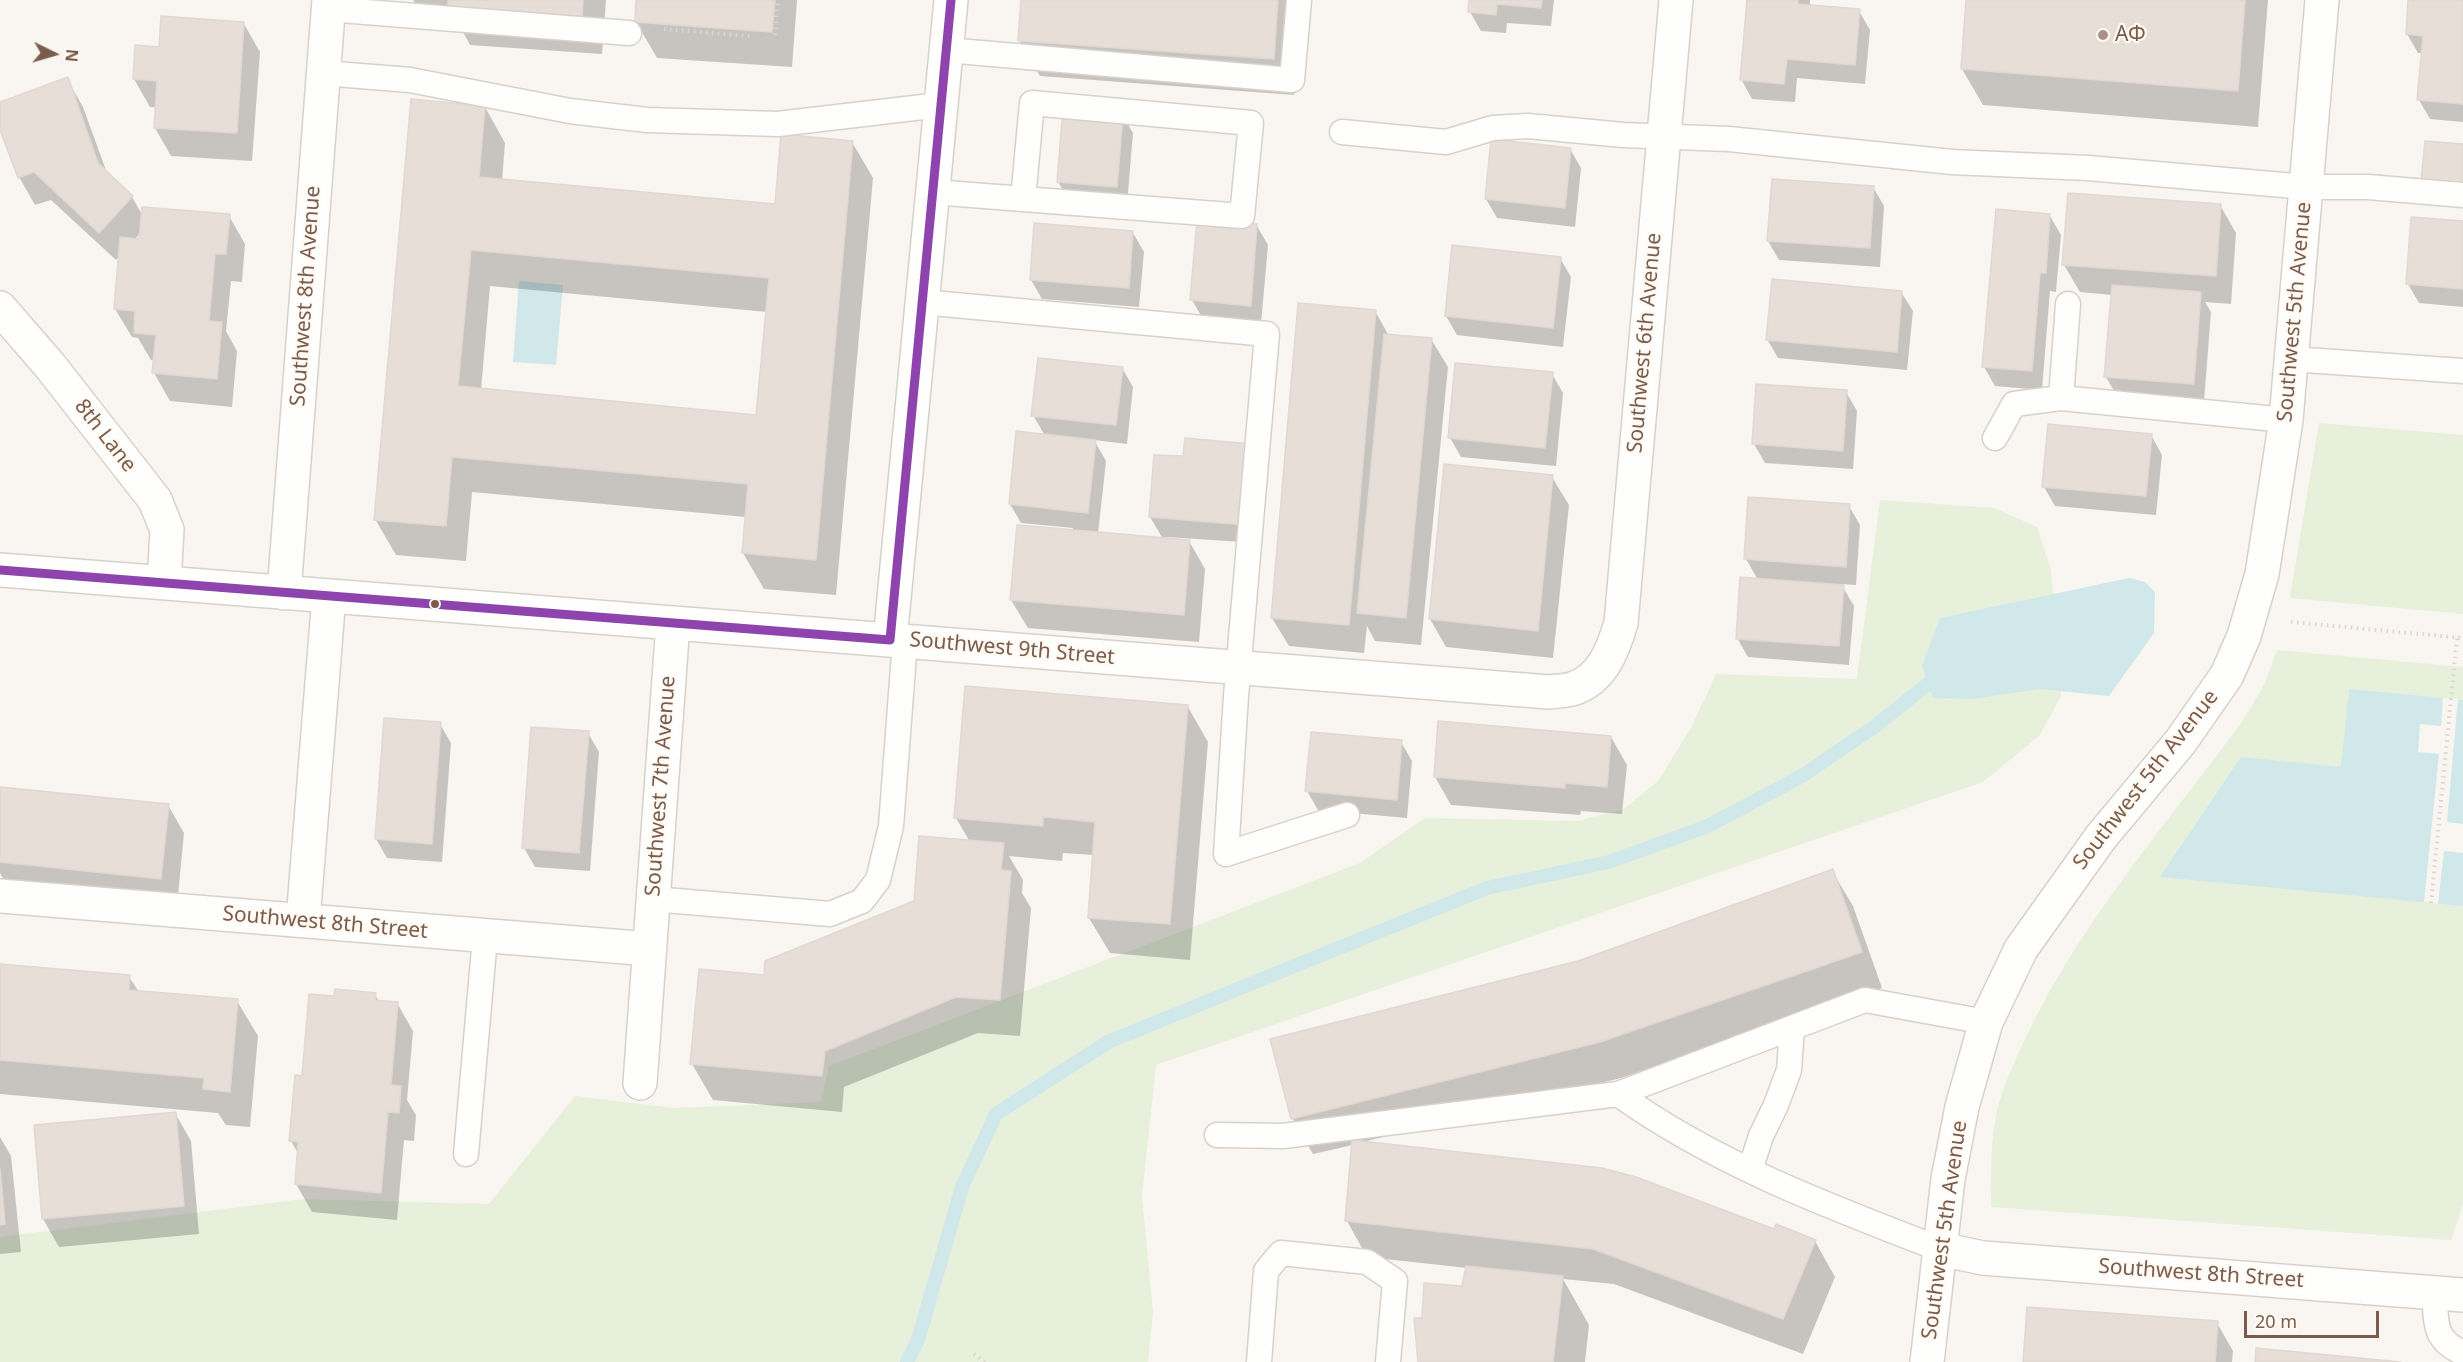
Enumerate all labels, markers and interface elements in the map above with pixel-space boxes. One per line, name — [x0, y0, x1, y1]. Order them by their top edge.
place label: ΑΦ — [2115, 22, 2146, 48]
north arrow — [24, 24, 84, 84]
marker: ΑΦ — [2096, 28, 2110, 42]
text: N — [60, 48, 83, 63]
street label: Southwest 8th Avenue — [286, 185, 326, 407]
street label: Southwest 5th Avenue — [2273, 201, 2317, 423]
street label: Southwest 6th Avenue — [1623, 232, 1667, 454]
street label: 8th Lane — [69, 395, 141, 477]
unlabelled marker — [429, 598, 441, 610]
street label: Southwest 9th Street — [908, 627, 1116, 671]
street label: Southwest 7th Avenue — [641, 675, 681, 897]
street label: Southwest 5th Avenue — [2068, 685, 2224, 875]
street label: Southwest 8th Street — [221, 901, 429, 945]
street label: Southwest 5th Avenue — [1917, 1119, 1973, 1341]
street label: Southwest 8th Street — [2097, 1254, 2305, 1294]
scale bar — [2247, 1299, 2382, 1337]
text: 20 m — [2255, 1309, 2297, 1333]

